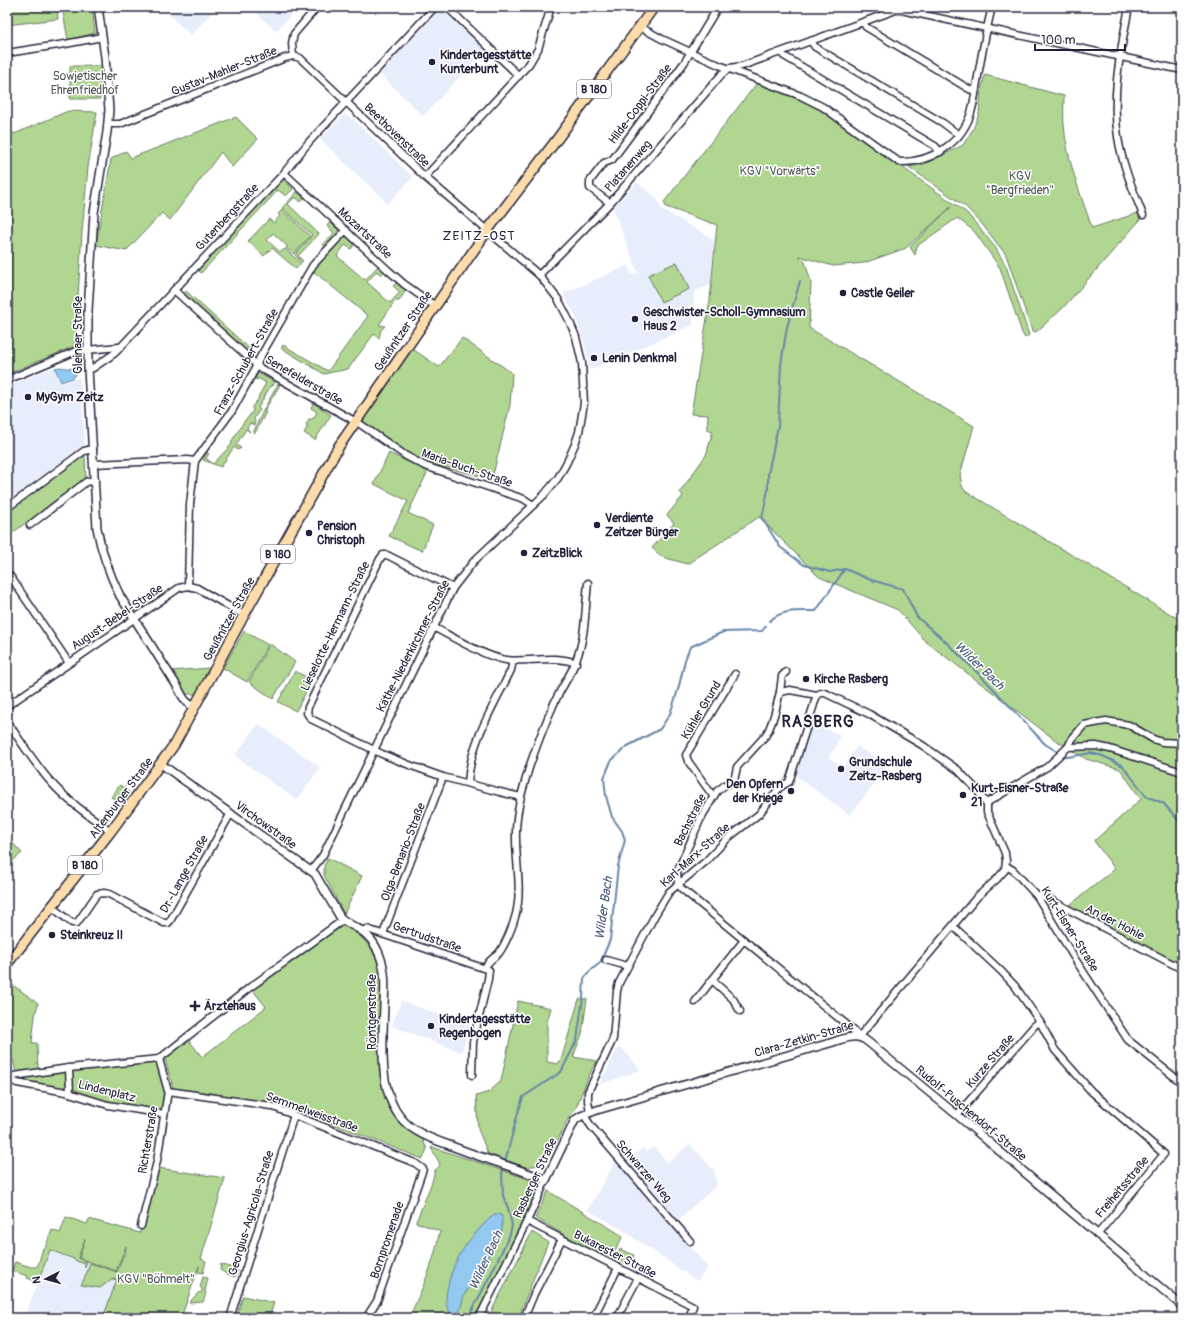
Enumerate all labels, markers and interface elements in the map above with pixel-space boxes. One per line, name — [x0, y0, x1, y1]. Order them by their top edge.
scale bar — [1035, 26, 1125, 52]
text: 100 m — [1041, 33, 1076, 48]
street label: Gustav-Mahler-Straße — [169, 43, 279, 99]
place label: Kindertagesstätte Kunterbunt — [440, 48, 533, 77]
marker: Kindertagesstätte Kunterbunt — [427, 57, 437, 67]
street label: Hilde-Coppi-Straße — [605, 61, 675, 147]
park label: Sowjetischer Ehrenfriedhof — [51, 69, 119, 98]
road number: B 180 — [577, 80, 611, 98]
street label: Beethovenstraße — [361, 100, 433, 171]
street label: Platanenweg — [602, 137, 655, 195]
park label: KGV "Vorwärts" — [740, 164, 820, 179]
park label: KGV "Bergfrieden" — [986, 169, 1054, 198]
street label: Gutenbergstraße — [193, 181, 262, 254]
street label: Mozartstraße — [334, 205, 395, 262]
district label: ZEITZ-OST — [443, 228, 515, 244]
place label: Castle Geiler — [851, 286, 915, 301]
street label: Geußnitzer Straße — [371, 288, 436, 374]
marker: Castle Geiler — [838, 288, 848, 298]
street label: Gleinaer Straße — [71, 296, 86, 374]
place label: Geschwister-Scholl-Gymnasium Haus 2 — [643, 305, 806, 334]
street label: Franz-Schubert-Straße — [211, 306, 282, 418]
marker: Geschwister-Scholl-Gymnasium Haus 2 — [630, 314, 640, 324]
place label: Lenin Denkmal — [602, 351, 677, 366]
street label: Senefelderstraße — [262, 352, 345, 409]
marker: Lenin Denkmal — [589, 353, 599, 363]
place label: MyGym Zeitz — [36, 390, 104, 405]
marker: MyGym Zeitz — [23, 392, 33, 402]
street label: Maria-Buch-Straße — [419, 446, 514, 491]
place label: Verdiente Zeitzer Bürger — [605, 511, 679, 540]
place label: Pension Christoph — [317, 519, 365, 548]
marker: Verdiente Zeitzer Bürger — [592, 520, 602, 530]
marker: Pension Christoph — [304, 528, 314, 538]
road number: B 180 — [261, 545, 295, 563]
place label: ZeitzBlick — [532, 546, 583, 561]
marker: ZeitzBlick — [519, 548, 529, 558]
street label: Lieselotte-Hermann-Straße — [298, 559, 373, 693]
street label: Geußnitzer Straße — [200, 575, 259, 664]
street label: Käthe-Niederkirchner-Straße — [374, 578, 453, 715]
street label: August-Bebel-Straße — [69, 581, 166, 654]
water label: Wilder Bach — [951, 638, 1008, 694]
place label: Kirche Rasberg — [814, 672, 888, 687]
marker: Kirche Rasberg — [801, 674, 811, 684]
street label: Kühler Grund — [678, 678, 725, 742]
district label: RASBERG — [781, 712, 855, 732]
street label: Altenburger Straße — [86, 755, 157, 842]
place label: Grundschule Zeitz-Rasberg — [849, 755, 921, 784]
marker: Grundschule Zeitz-Rasberg — [836, 764, 846, 774]
place label: Den Opfern der Kriege — [726, 777, 784, 806]
place label: Kurt-Eisner-Straße 21 — [971, 781, 1070, 810]
marker: Den Opfern der Kriege — [786, 786, 796, 796]
marker: Kurt-Eisner-Straße 21 — [958, 790, 968, 800]
street label: Bachstraße — [671, 792, 710, 849]
street label: Virchowstraße — [232, 798, 299, 853]
street label: Olga-Benario-Straße — [378, 801, 429, 904]
street label: Karl-Marx-Straße — [657, 820, 733, 891]
street label: Dr.-Lange Straße — [157, 833, 212, 916]
road number: B 180 — [68, 856, 102, 874]
water label: Wilder Bach — [592, 875, 616, 940]
street label: Kurt-Eisner-Straße — [1037, 884, 1102, 975]
street label: An der Hohle — [1083, 901, 1147, 944]
street label: Gertrudstraße — [390, 919, 463, 956]
place label: Steinkreuz II — [60, 928, 123, 943]
marker: Steinkreuz II — [47, 930, 57, 940]
street label: Röntgenstraße — [365, 974, 380, 1050]
place label: Ärztehaus — [204, 998, 256, 1014]
marker: Ärztehaus — [189, 1000, 201, 1012]
place label: Kindertagesstätte Regenbogen — [439, 1012, 532, 1041]
street label: Clara-Zetkin-Straße — [753, 1018, 856, 1061]
marker: Kindertagesstätte Regenbogen — [426, 1021, 436, 1031]
street label: Kurze Straße — [963, 1031, 1018, 1091]
street label: Rudolf-Puschendorf-Straße — [912, 1063, 1029, 1164]
street label: Lindenplatz — [77, 1077, 137, 1106]
street label: Semmelweisstraße — [264, 1089, 360, 1136]
street label: Richterstraße — [135, 1105, 162, 1175]
street label: Rasberger Straße — [510, 1136, 561, 1221]
street label: Schwarzer Weg — [612, 1137, 675, 1206]
street label: Georgius-Agricola-Straße — [225, 1149, 278, 1277]
street label: Freiheitsstraße — [1092, 1153, 1153, 1221]
street label: Bornpromenade — [367, 1199, 408, 1281]
street label: Bukarester Straße — [571, 1227, 659, 1282]
water label: Wilder Bach — [465, 1228, 507, 1292]
north arrow — [26, 1259, 66, 1299]
park label: KGV "Böhmelt" — [117, 1272, 195, 1287]
text: N — [30, 1275, 43, 1284]

